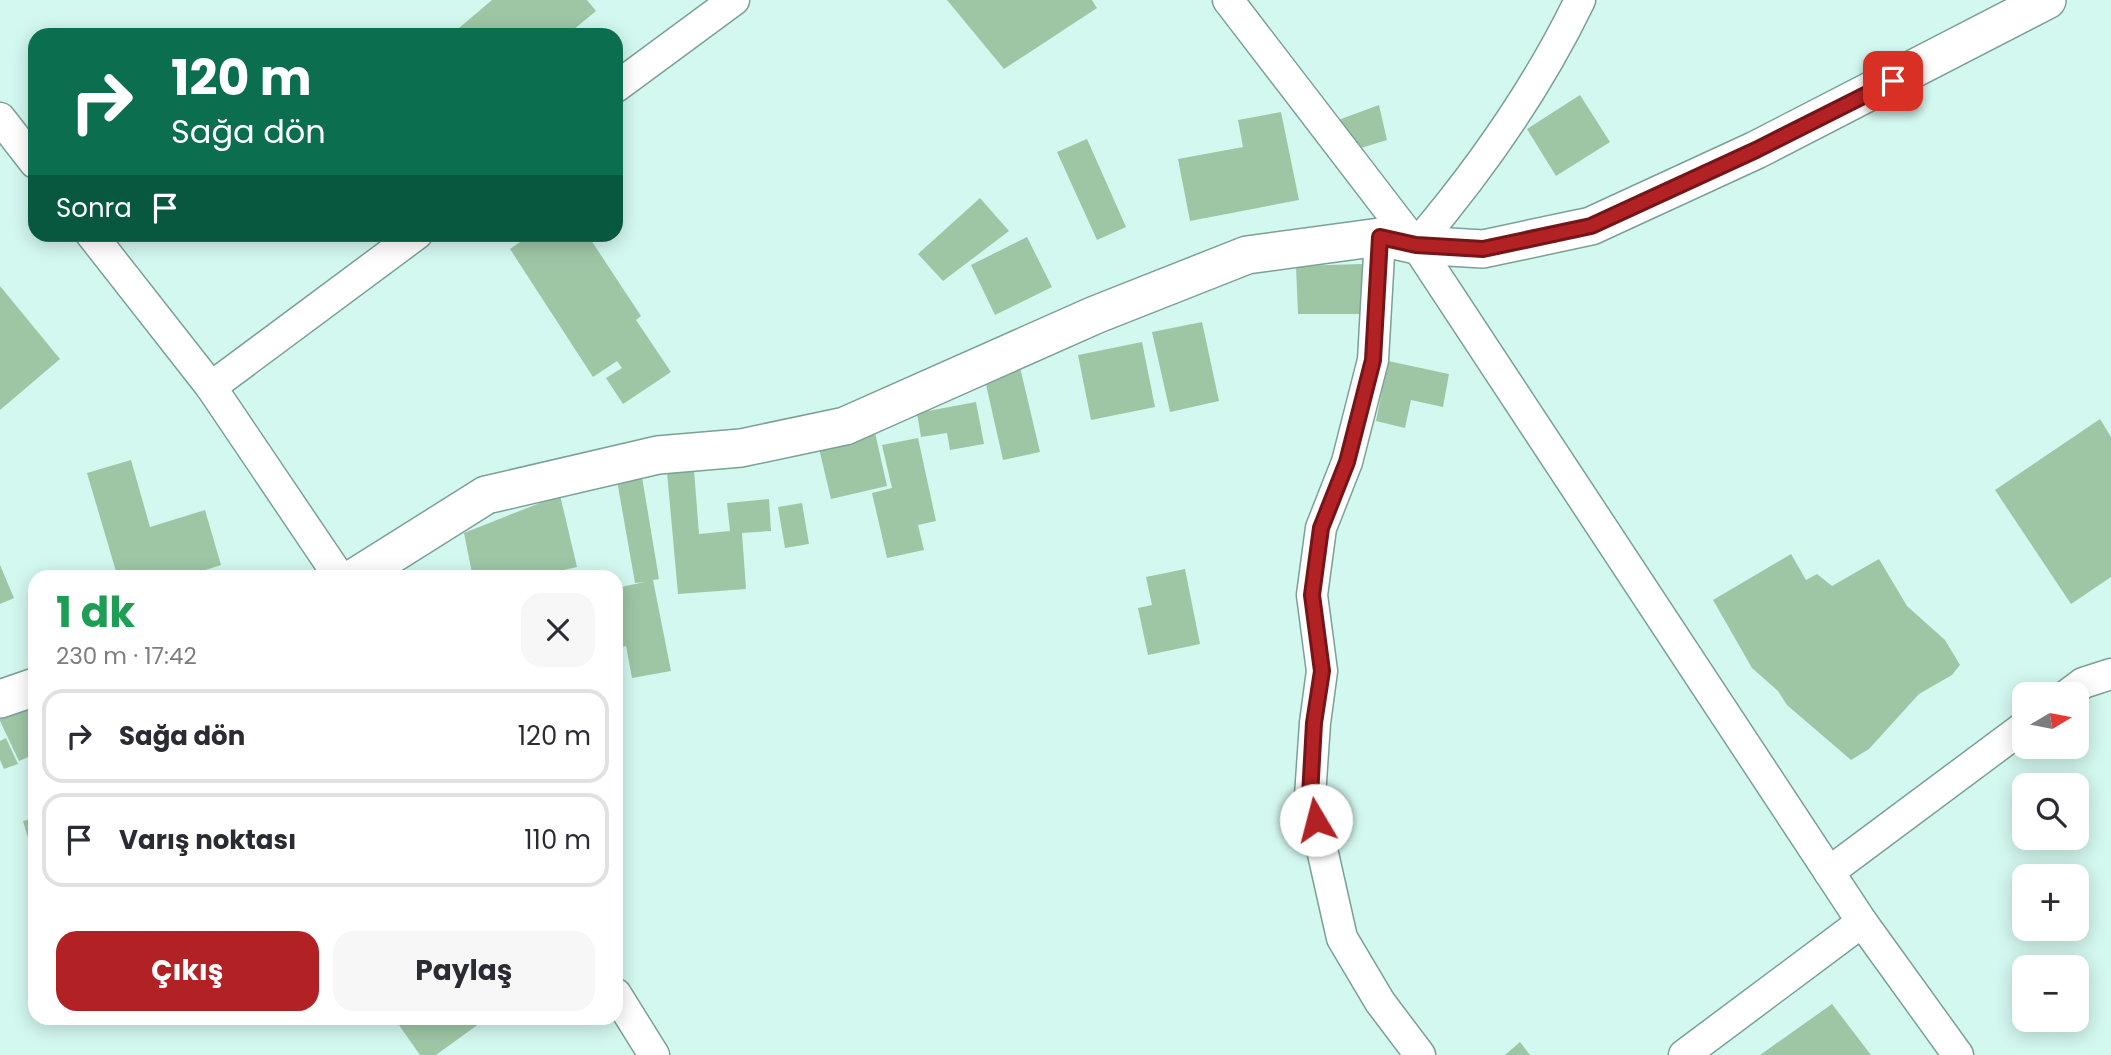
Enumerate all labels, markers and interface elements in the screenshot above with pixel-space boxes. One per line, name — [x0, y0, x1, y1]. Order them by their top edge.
text: 120 m — [171, 44, 312, 112]
pin — [1863, 51, 1923, 111]
icon: right — [56, 56, 147, 147]
icon: arrive — [1874, 62, 1912, 100]
text: Sağa dön — [171, 109, 326, 154]
icon: arrive — [146, 189, 184, 227]
text: Sonra — [56, 190, 132, 226]
text: 1 dk — [56, 583, 135, 642]
button: close — [521, 593, 595, 667]
text: 230 m · 17:42 — [56, 640, 197, 672]
north arrow — [2012, 682, 2090, 760]
map controls — [2012, 682, 2089, 1032]
icon: right — [60, 717, 98, 755]
text: Sağa dön — [119, 718, 245, 754]
text: 120 m — [518, 718, 591, 754]
button: search — [2012, 773, 2089, 850]
position arrow — [1279, 783, 1353, 857]
icon: arrive — [60, 821, 98, 859]
text: Varış noktası — [119, 822, 296, 858]
text: 110 m — [524, 822, 591, 858]
button: + — [2012, 864, 2089, 941]
button: Çıkış — [56, 931, 319, 1011]
button: Paylaş — [333, 931, 595, 1011]
button: − — [2012, 955, 2089, 1032]

